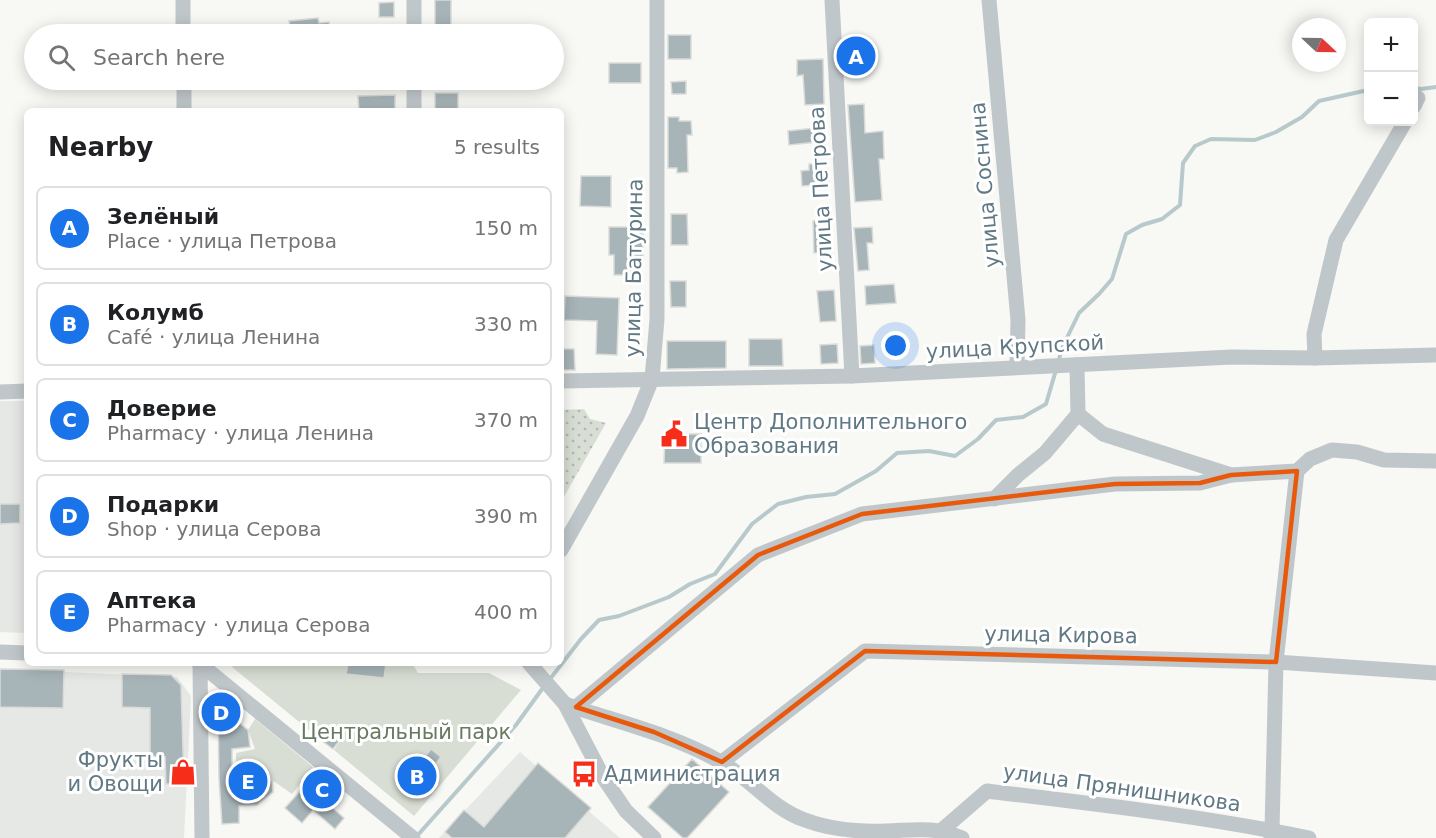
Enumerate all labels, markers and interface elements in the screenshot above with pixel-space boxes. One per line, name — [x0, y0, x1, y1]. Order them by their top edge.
north arrow — [1292, 18, 1346, 72]
map controls — [1364, 18, 1418, 126]
button: + — [1364, 18, 1418, 72]
search box — [24, 24, 564, 90]
pin: A — [836, 34, 876, 78]
icon: search — [45, 41, 78, 74]
text: Search here — [93, 45, 225, 70]
button: − — [1364, 72, 1418, 126]
street label: улица Соснина — [966, 101, 1004, 269]
street label: улица Петрова — [805, 106, 837, 272]
text: Nearby — [48, 132, 153, 162]
text: 5 results — [454, 135, 540, 159]
street label: улица Батурина — [620, 178, 648, 358]
text: Зелёный — [107, 204, 219, 229]
text: A — [62, 216, 77, 240]
text: 150 m — [474, 216, 538, 240]
text: Place · улица Петрова — [107, 229, 337, 253]
text: Колумб — [107, 300, 204, 325]
text: B — [62, 312, 77, 336]
text: 330 m — [474, 312, 538, 336]
text: Café · улица Ленина — [107, 325, 320, 349]
street label: улица Крупской — [925, 330, 1105, 364]
your location — [881, 331, 910, 360]
text: Доверие — [107, 396, 217, 421]
text: C — [62, 408, 77, 432]
text: 370 m — [474, 408, 538, 432]
place label: Центр Дополнительного Образования — [694, 410, 967, 458]
public building icon: Центр Дополнительного Образования — [659, 419, 689, 449]
text: Pharmacy · улица Ленина — [107, 421, 374, 445]
text: Подарки — [107, 492, 219, 517]
text: D — [61, 504, 78, 528]
text: 390 m — [474, 504, 538, 528]
text: Shop · улица Серова — [107, 517, 321, 541]
text: Аптека — [107, 588, 197, 613]
text: E — [63, 600, 76, 624]
text: 400 m — [474, 600, 538, 624]
text: Pharmacy · улица Серова — [107, 613, 371, 637]
street label: улица Кирова — [984, 622, 1138, 648]
pin: D — [202, 690, 240, 734]
park label: Центральный парк — [301, 720, 511, 744]
place label: Фрукты и Овощи — [67, 748, 163, 796]
pin: B — [398, 754, 436, 798]
shop icon: Фрукты и Овощи — [168, 757, 198, 787]
pin: E — [228, 758, 268, 804]
bus stop icon: Администрация — [569, 759, 599, 789]
street label: улица Прянишникова — [1002, 759, 1242, 817]
place label: Администрация — [604, 762, 780, 786]
pin: C — [302, 766, 342, 812]

